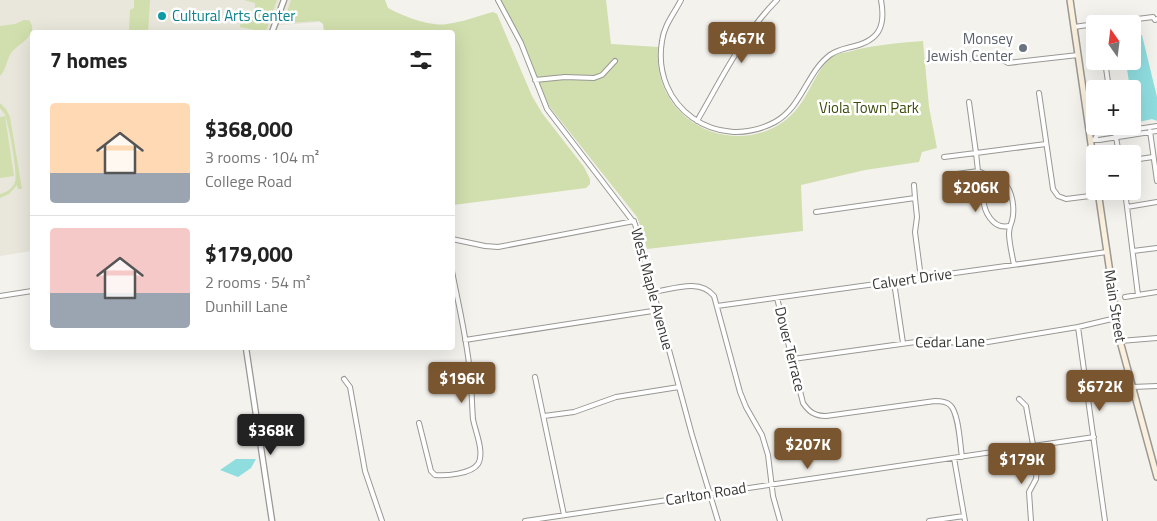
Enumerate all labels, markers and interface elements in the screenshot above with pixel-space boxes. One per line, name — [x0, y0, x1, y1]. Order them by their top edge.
place label: Cultural Arts Center — [172, 4, 295, 27]
marker: Cultural Arts Center — [156, 10, 168, 22]
north arrow — [1086, 15, 1141, 70]
map controls — [1086, 15, 1141, 200]
pin: $467K — [707, 22, 777, 64]
text: $467K — [719, 26, 765, 50]
place label: Monsey Jewish Center — [927, 27, 1013, 67]
marker: Monsey Jewish Center — [1017, 42, 1029, 54]
text: 7 homes — [50, 44, 127, 76]
icon: filters — [407, 46, 435, 74]
button: + — [1086, 80, 1141, 135]
park label: Viola Town Park — [819, 96, 919, 119]
text: $368,000 — [205, 113, 293, 145]
icon: home — [90, 123, 150, 183]
text: 3 rooms · 104 m² — [205, 145, 319, 169]
button: − — [1086, 145, 1141, 200]
text: College Road — [205, 169, 292, 193]
pin: $206K — [941, 170, 1011, 213]
text: $206K — [953, 175, 999, 199]
street label: West Maple Avenue — [625, 225, 680, 352]
text: $179,000 — [205, 238, 293, 270]
icon: home — [90, 248, 150, 308]
street label: Calvert Drive — [871, 262, 953, 295]
street label: Main Street — [1098, 268, 1133, 345]
text: 2 rooms · 54 m² — [205, 270, 310, 294]
text: Dunhill Lane — [205, 294, 288, 318]
street label: Dover Terrace — [769, 304, 812, 394]
street label: Cedar Lane — [915, 329, 985, 354]
pin: $196K — [427, 362, 497, 404]
text: $196K — [439, 366, 485, 390]
pin: $672K — [1065, 370, 1135, 412]
text: $672K — [1077, 374, 1123, 398]
pin: $368K — [236, 414, 306, 456]
text: $368K — [248, 418, 294, 442]
pin: $207K — [773, 428, 843, 470]
text: $207K — [785, 432, 831, 456]
pin: $179K — [987, 442, 1057, 485]
text: $179K — [999, 447, 1045, 471]
street label: Carlton Road — [664, 476, 748, 511]

